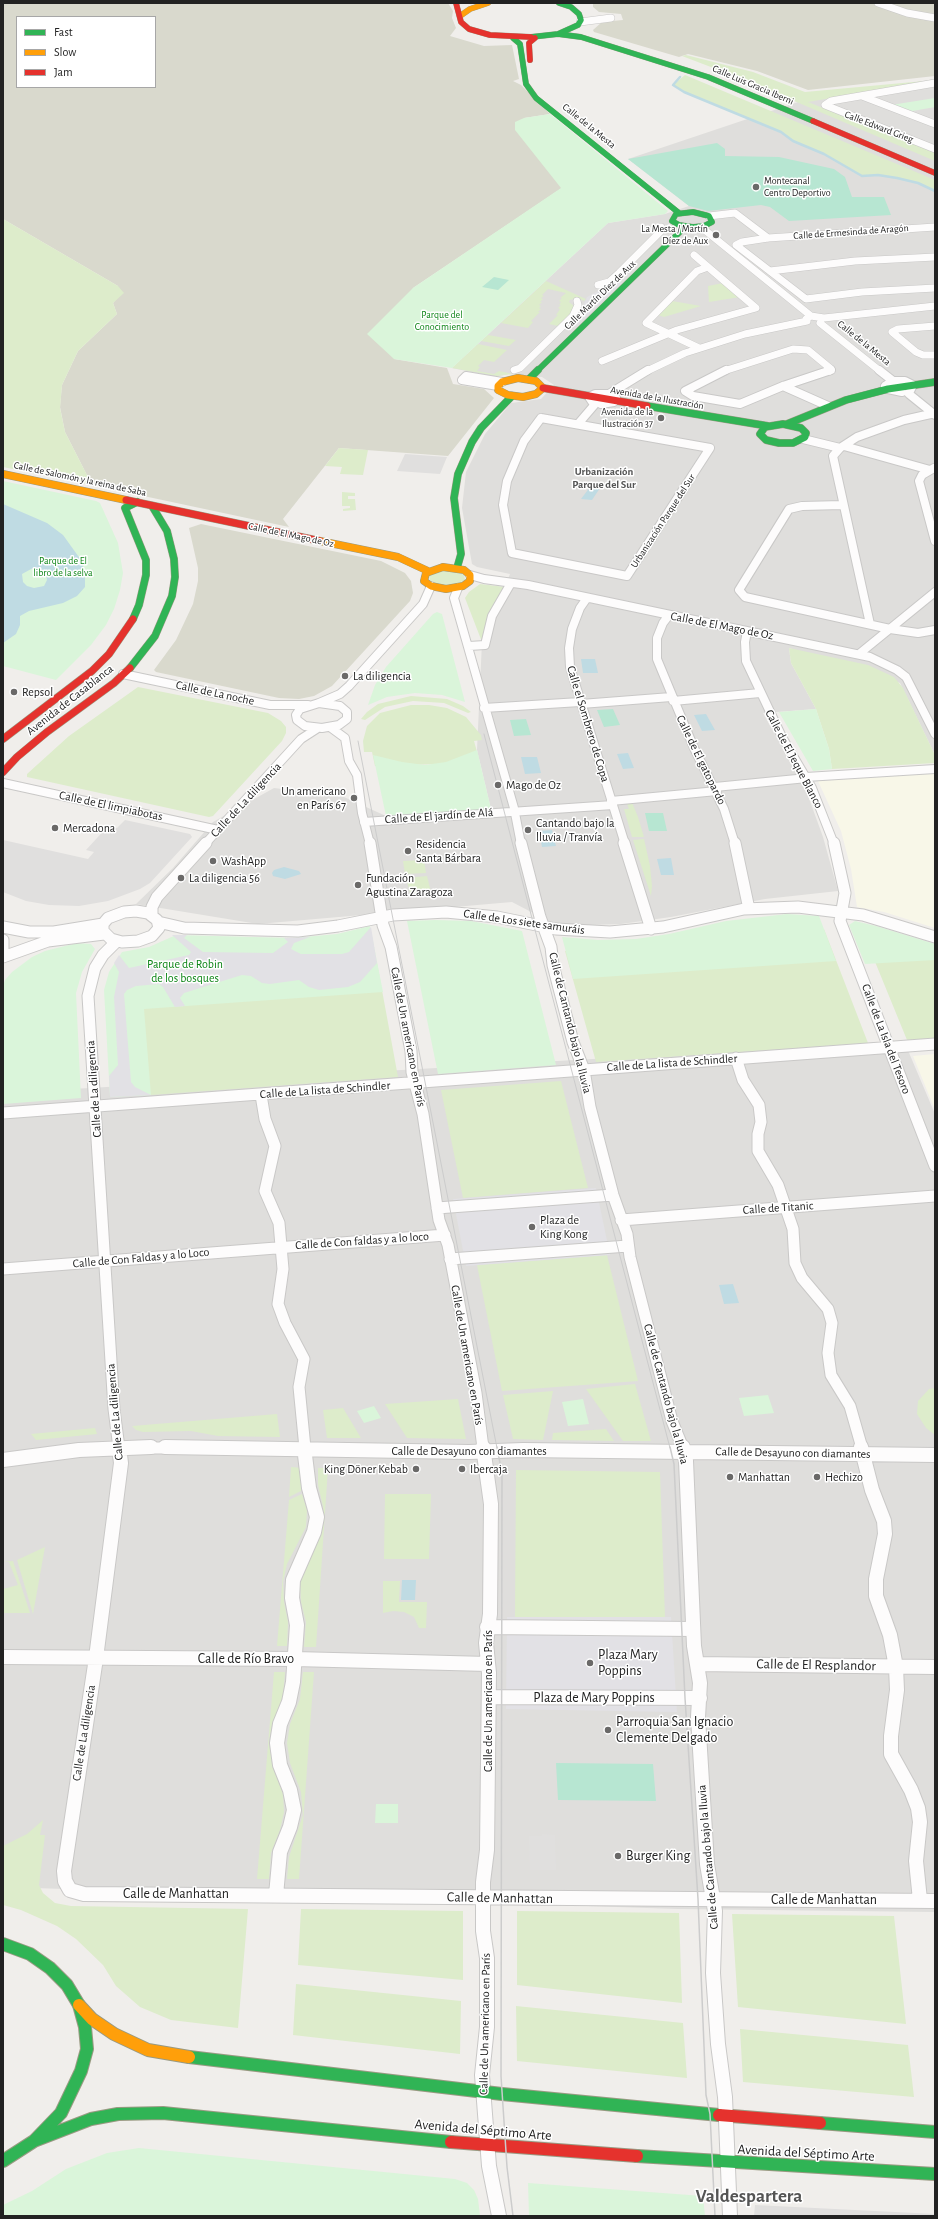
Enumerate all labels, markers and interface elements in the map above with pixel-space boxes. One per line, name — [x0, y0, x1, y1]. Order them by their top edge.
legend — [16, 16, 156, 88]
text: Fast — [54, 26, 73, 38]
text: Slow — [54, 46, 76, 58]
street label: Calle Luis Gracia Iberni — [710, 62, 796, 108]
text: Jam — [54, 66, 73, 78]
street label: Calle de la Mesta — [560, 101, 618, 151]
street label: Calle Edward Grieg — [843, 108, 915, 146]
place label: Montecanal Centro Deportivo — [764, 175, 831, 198]
marker: Montecanal Centro Deportivo — [751, 182, 761, 192]
street label: Calle de Ermesinda de Aragón — [793, 222, 909, 242]
place label: La Mesta / Martín Díez de Aux — [641, 223, 708, 246]
marker: La Mesta / Martín Díez de Aux — [711, 230, 721, 240]
street label: Calle Martín Díez de Aux — [562, 258, 638, 332]
park label: Parque del Conocimiento — [415, 309, 469, 332]
street label: Calle de la Mesta — [835, 318, 893, 368]
street label: Avenida de la Ilustración — [609, 384, 705, 412]
place label: Avenida de la Ilustración 37 — [601, 406, 653, 430]
marker: Avenida de la Ilustración 37 — [656, 413, 666, 423]
street label: Calle de Salomón y la reina de Saba — [13, 459, 147, 499]
district label: Urbanización Parque del Sur — [572, 465, 636, 491]
street label: Urbanización Parque del Sur — [628, 472, 698, 570]
street label: Calle de El Mago de Oz — [247, 520, 335, 550]
park label: Parque de El libro de la selva — [33, 555, 93, 578]
street label: Calle de El Mago de Oz — [669, 609, 775, 643]
street label: Avenida de Casablanca — [24, 662, 116, 738]
street label: Calle el Sombrero de Copa — [563, 664, 613, 784]
place label: La diligencia — [353, 669, 411, 683]
marker: La diligencia — [340, 671, 350, 681]
street label: Calle de La noche — [174, 678, 256, 708]
place label: Repsol — [22, 685, 53, 699]
marker: Repsol — [9, 687, 19, 697]
street label: Calle de El Jeque Blanco — [762, 707, 826, 811]
street label: Calle de El gatopardo — [673, 713, 729, 807]
street label: Calle de La diligencia — [208, 760, 284, 840]
place label: Mago de Oz — [506, 778, 561, 792]
marker: Mago de Oz — [493, 780, 503, 790]
place label: Un americano en París 67 — [281, 784, 346, 812]
street label: Calle de El limpiabotas — [58, 788, 164, 824]
marker: Un americano en París 67 — [349, 793, 359, 803]
street label: Calle de El jardín de Alá — [384, 805, 494, 827]
place label: Cantando bajo la lluvia / Tranvía — [536, 816, 615, 844]
place label: Mercadona — [63, 821, 115, 835]
marker: Mercadona — [50, 823, 60, 833]
marker: Cantando bajo la lluvia / Tranvía — [523, 825, 533, 835]
place label: Residencia Santa Bárbara — [416, 837, 481, 865]
marker: Residencia Santa Bárbara — [403, 846, 413, 856]
place label: WashApp — [221, 854, 266, 868]
marker: WashApp — [208, 856, 218, 866]
place label: La diligencia 56 — [189, 871, 260, 885]
place label: Fundación Agustina Zaragoza — [366, 871, 453, 899]
marker: La diligencia 56 — [176, 873, 186, 883]
marker: Fundación Agustina Zaragoza — [353, 880, 363, 890]
street label: Calle de Los siete samuráis — [462, 906, 586, 938]
street label: Calle de Cantando bajo la lluvia — [545, 951, 595, 1095]
park label: Parque de Robin de los bosques — [147, 957, 223, 985]
street label: Calle de Un americano en París — [387, 966, 429, 1108]
street label: Calle de La Isla del Tesoro — [858, 982, 914, 1096]
street label: Calle de La diligencia — [83, 1040, 105, 1138]
street label: Calle de La lista de Schindler — [606, 1051, 738, 1075]
street label: Calle de La lista de Schindler — [259, 1078, 391, 1102]
street label: Calle de Titanic — [742, 1198, 814, 1218]
place label: Plaza de King Kong — [540, 1213, 588, 1241]
marker: Plaza de King Kong — [527, 1222, 537, 1232]
street label: Calle de Con faldas y a lo loco — [295, 1229, 429, 1253]
street label: Calle de Con Faldas y a lo Loco — [72, 1245, 210, 1271]
street label: Calle de Un americano en París — [448, 1284, 486, 1426]
street label: Calle de Cantando bajo la lluvia — [640, 1322, 692, 1466]
street label: Calle de La diligencia — [104, 1363, 126, 1461]
street label: Calle de Desayuno con diamantes — [391, 1444, 547, 1458]
street label: Calle de Desayuno con diamantes — [715, 1444, 871, 1462]
place label: King Döner Kebab — [324, 1462, 408, 1476]
place label: Ibercaja — [470, 1462, 508, 1476]
marker: King Döner Kebab — [411, 1464, 421, 1474]
marker: Ibercaja — [457, 1464, 467, 1474]
place label: Manhattan — [738, 1470, 790, 1484]
place label: Hechizo — [825, 1470, 863, 1484]
marker: Manhattan — [725, 1472, 735, 1482]
marker: Hechizo — [812, 1472, 822, 1482]
street label: Calle de Un americano en París — [481, 1630, 495, 1772]
place label: Plaza Mary Poppins — [598, 1647, 658, 1680]
street label: Calle de Río Bravo — [198, 1651, 294, 1667]
street label: Calle de El Resplandor — [756, 1656, 876, 1674]
marker: Plaza Mary Poppins — [585, 1658, 595, 1668]
street label: Calle de La diligencia — [69, 1684, 99, 1782]
street label: Plaza de Mary Poppins — [533, 1690, 655, 1706]
place label: Parroquia San Ignacio Clemente Delgado — [616, 1714, 733, 1746]
marker: Parroquia San Ignacio Clemente Delgado — [603, 1725, 613, 1735]
street label: Calle de Cantando bajo la lluvia — [695, 1784, 721, 1930]
place label: Burger King — [626, 1848, 690, 1864]
marker: Burger King — [613, 1851, 623, 1861]
street label: Calle de Manhattan — [123, 1886, 229, 1902]
street label: Calle de Manhattan — [447, 1889, 553, 1907]
street label: Calle de Manhattan — [771, 1892, 877, 1908]
street label: Calle de Un americano en París — [477, 1953, 493, 2095]
street label: Avenida del Séptimo Arte — [414, 2116, 552, 2144]
street label: Avenida del Séptimo Arte — [737, 2141, 875, 2165]
district label: Valdespartera — [696, 2185, 802, 2207]

